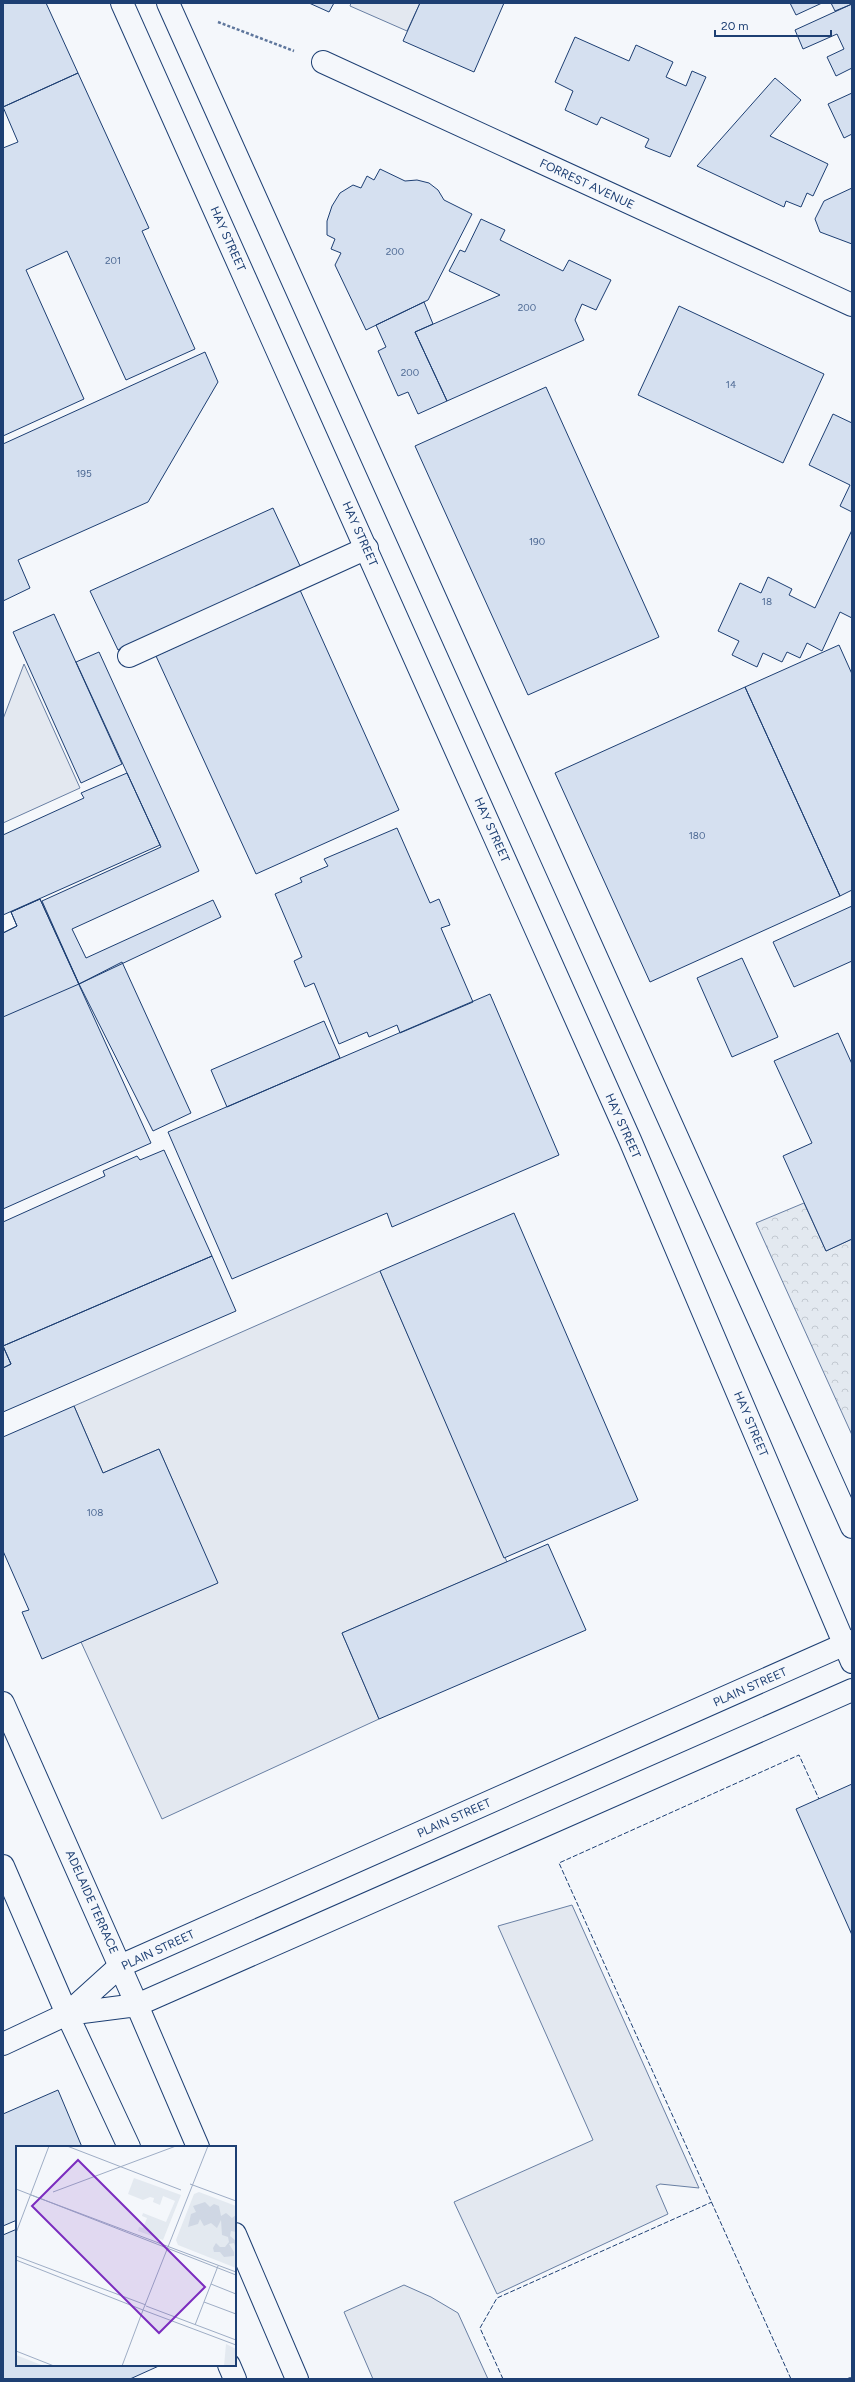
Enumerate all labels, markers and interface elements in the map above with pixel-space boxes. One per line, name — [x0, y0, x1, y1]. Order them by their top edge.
scale bar — [715, 12, 831, 38]
text: 20 m — [721, 19, 749, 33]
street label: FORREST AVENUE — [537, 156, 637, 212]
street label: HAY STREET — [207, 204, 249, 274]
house number: 200 — [386, 245, 404, 258]
house number: 201 — [105, 254, 121, 267]
house number: 200 — [518, 301, 536, 314]
house number: 200 — [401, 366, 419, 379]
house number: 14 — [726, 378, 736, 391]
house number: 195 — [76, 467, 92, 480]
street label: HAY STREET — [339, 499, 381, 569]
house number: 190 — [529, 535, 545, 548]
house number: 18 — [762, 595, 772, 608]
street label: HAY STREET — [471, 795, 513, 865]
house number: 180 — [689, 829, 705, 842]
street label: HAY STREET — [602, 1091, 644, 1161]
street label: HAY STREET — [731, 1389, 771, 1459]
house number: 108 — [87, 1506, 103, 1519]
street label: PLAIN STREET — [711, 1664, 789, 1709]
street label: PLAIN STREET — [415, 1795, 493, 1840]
street label: ADELAIDE TERRACE — [63, 1848, 121, 1956]
street label: PLAIN STREET — [119, 1927, 197, 1973]
inset map — [16, 2146, 236, 2366]

